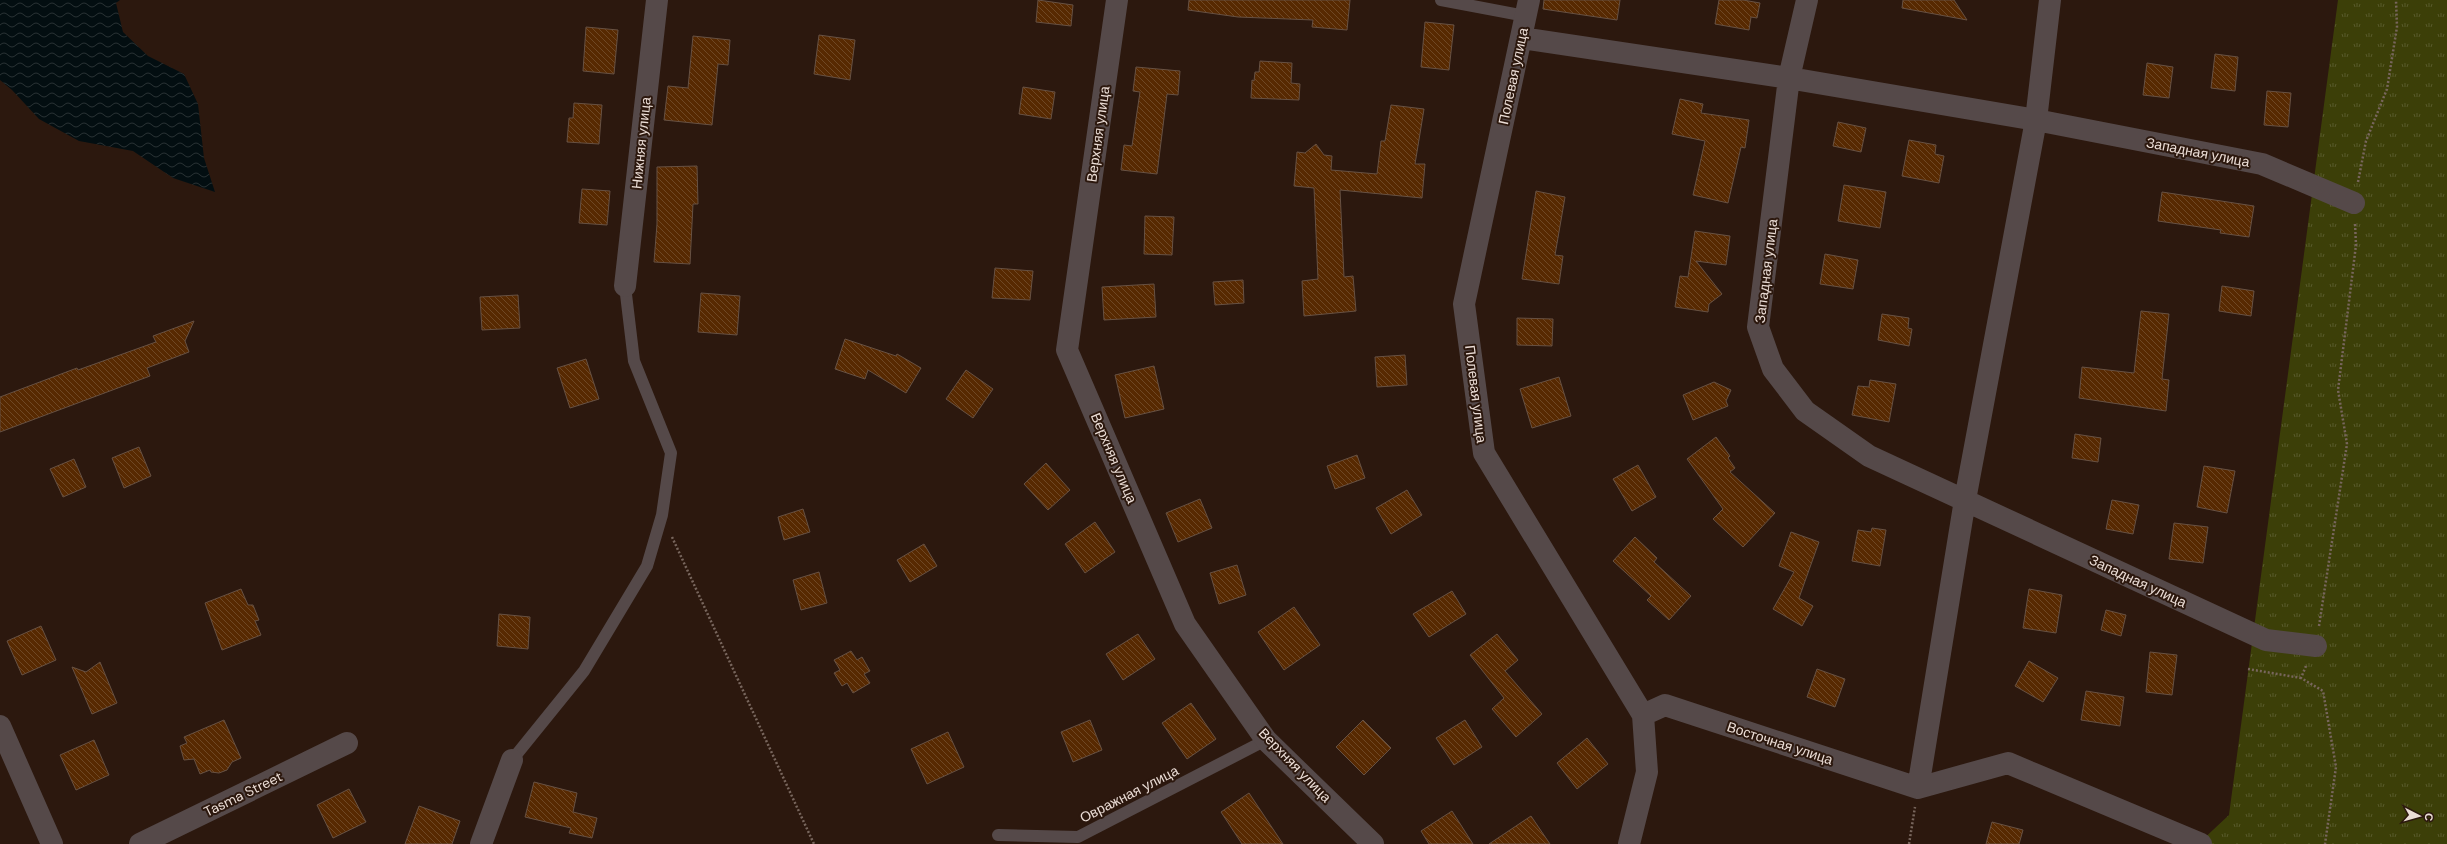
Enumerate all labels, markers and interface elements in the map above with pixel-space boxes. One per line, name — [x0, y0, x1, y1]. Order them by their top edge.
street label: Полевая улица — [1494, 26, 1532, 126]
street label: Верхняя улица — [1082, 85, 1114, 183]
street label: Нижняя улица — [627, 96, 655, 190]
street label: Западная улица — [2145, 133, 2252, 171]
street label: Западная улица — [1751, 218, 1781, 324]
street label: Полевая улица — [1461, 344, 1491, 444]
street label: Верхняя улица — [1087, 410, 1141, 506]
street label: Западная улица — [2087, 551, 2190, 611]
street label: Восточная улица — [1725, 717, 1836, 769]
street label: Верхняя улица — [1255, 724, 1335, 806]
street label: Овражная улица — [1077, 761, 1182, 827]
street label: Tasma Street — [201, 767, 285, 821]
north arrow — [2399, 796, 2439, 836]
text: С — [2422, 812, 2436, 822]

